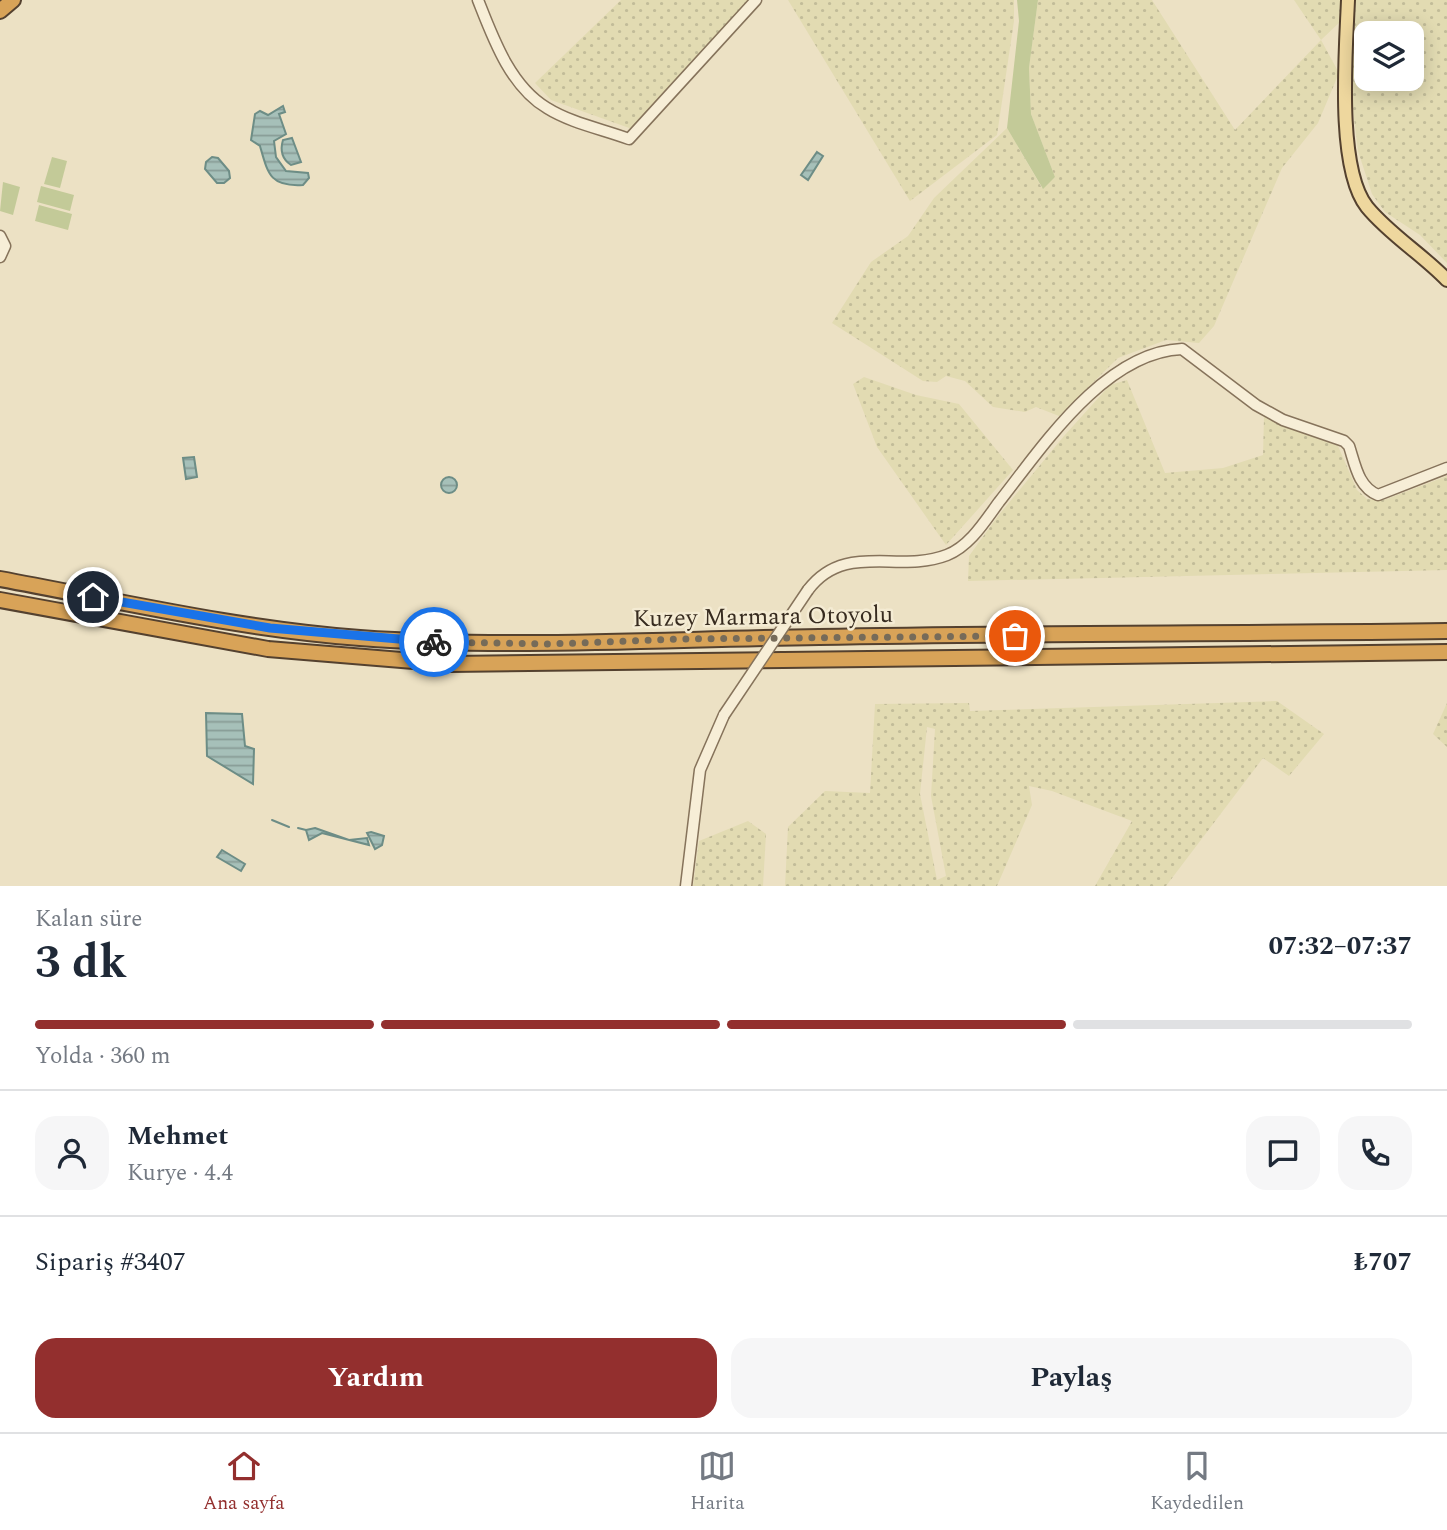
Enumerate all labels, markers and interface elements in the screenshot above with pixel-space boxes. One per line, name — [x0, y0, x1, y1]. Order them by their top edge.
map controls — [1354, 21, 1424, 91]
button: layers — [1354, 21, 1424, 91]
pin — [63, 567, 123, 627]
icon: home — [74, 578, 112, 616]
street label: Kuzey Marmara Otoyolu — [633, 597, 893, 637]
pin — [985, 606, 1045, 666]
courier — [399, 607, 469, 677]
icon: bag — [996, 617, 1034, 655]
icon: bike — [415, 623, 453, 661]
text: Kalan süre — [35, 902, 142, 937]
text: 07:32–07:37 — [1268, 926, 1412, 966]
text: 3 dk — [35, 928, 127, 998]
text: Yolda · 360 m — [35, 1039, 170, 1074]
button: person — [35, 1116, 109, 1190]
text: Mehmet — [127, 1116, 228, 1156]
button: chat — [1246, 1116, 1320, 1190]
button: phone — [1338, 1116, 1412, 1190]
text: Kurye · 4.4 — [127, 1156, 233, 1191]
text: Sipariş #3407 — [35, 1242, 186, 1282]
text: ₺707 — [1354, 1242, 1412, 1282]
button: Yardım — [35, 1338, 717, 1418]
button: Paylaş — [731, 1338, 1412, 1418]
tab: Ana sayfa — [203, 1447, 284, 1518]
tab: Harita — [690, 1447, 744, 1518]
tab: Kaydedilen — [1150, 1447, 1244, 1518]

